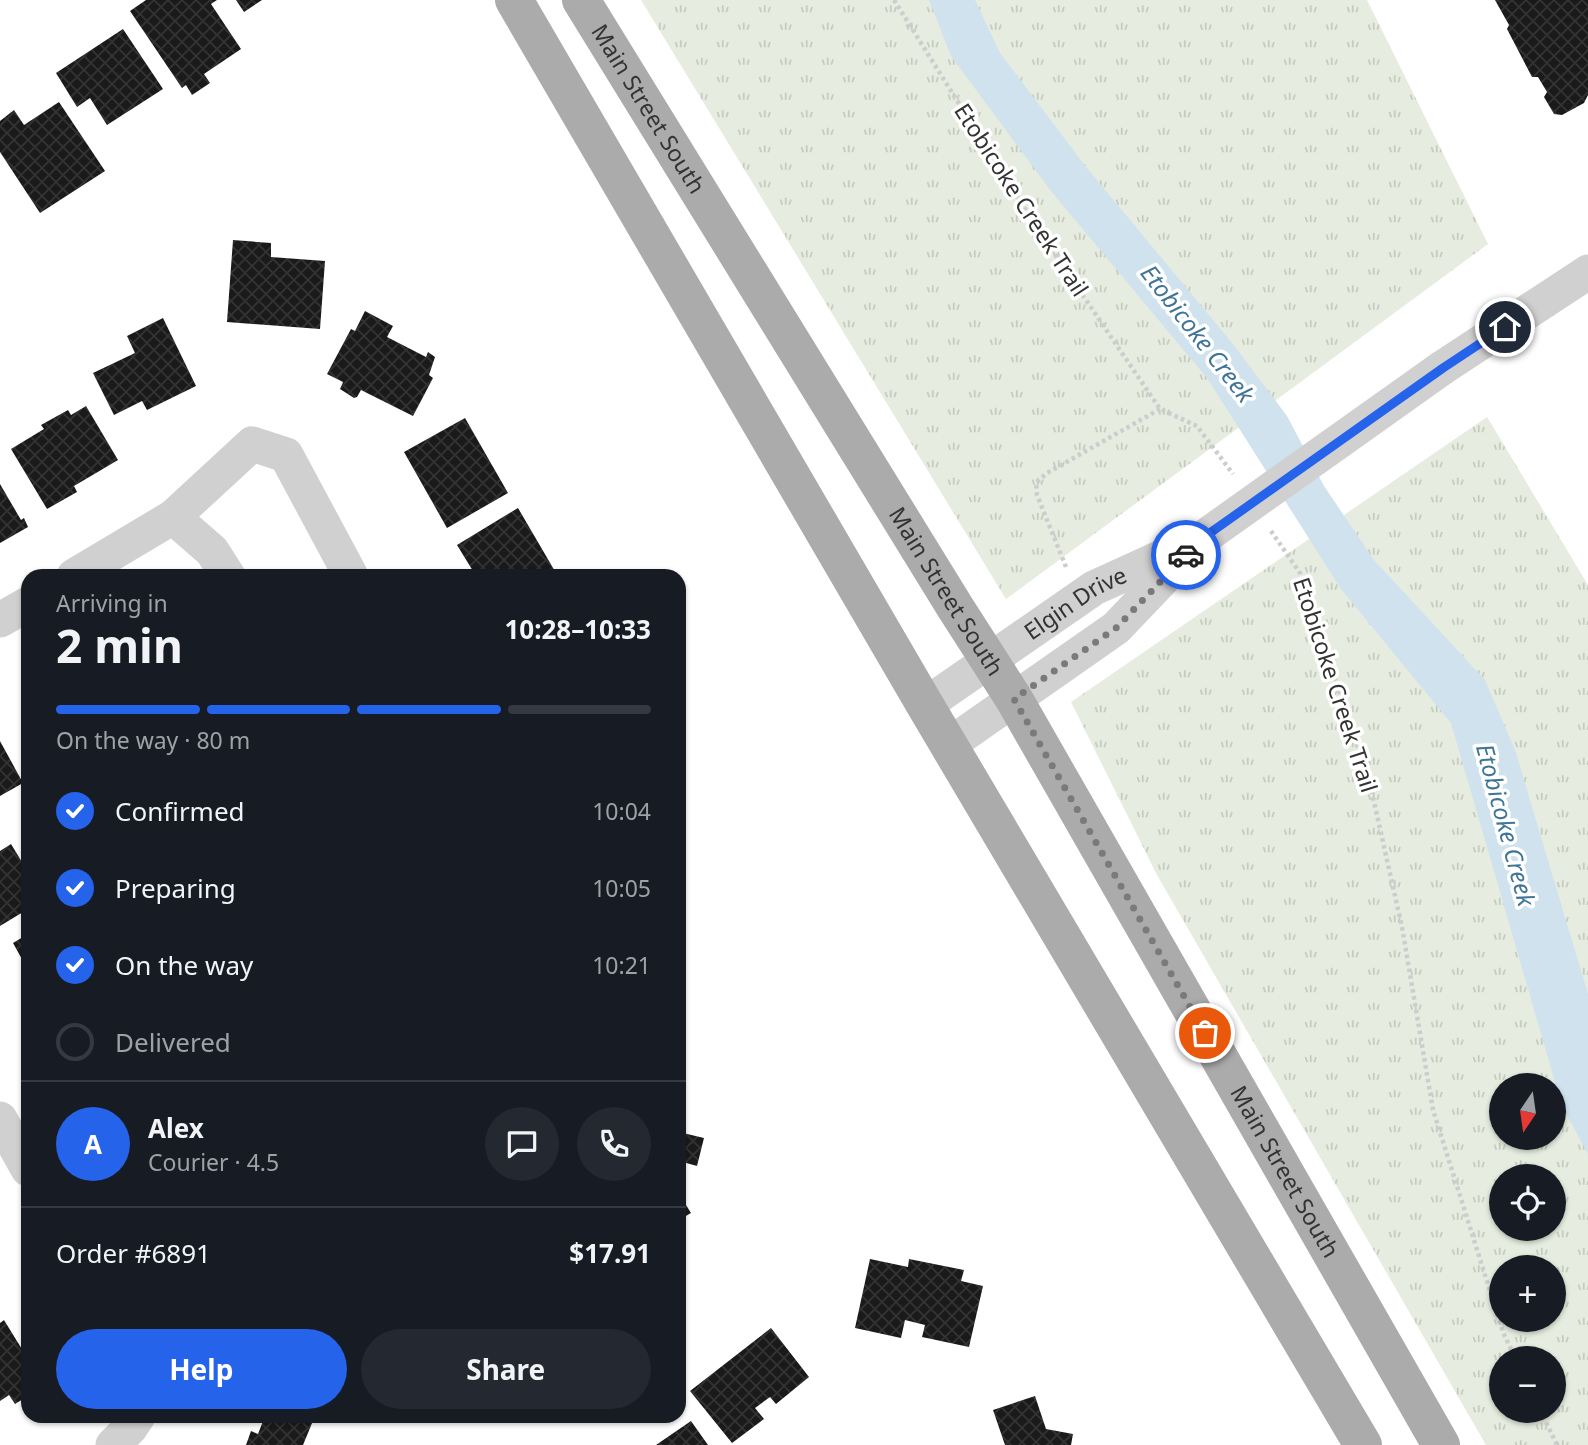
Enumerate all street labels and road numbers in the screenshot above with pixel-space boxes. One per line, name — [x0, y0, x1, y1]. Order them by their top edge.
street label: Main Street South — [585, 18, 713, 199]
street label: Etobicoke Creek Trail — [947, 97, 1096, 302]
street label: Main Street South — [882, 500, 1012, 681]
street label: Elgin Drive — [1017, 558, 1132, 647]
street label: Etobicoke Creek Trail — [1286, 573, 1386, 796]
street label: Main Street South — [1224, 1079, 1347, 1263]

